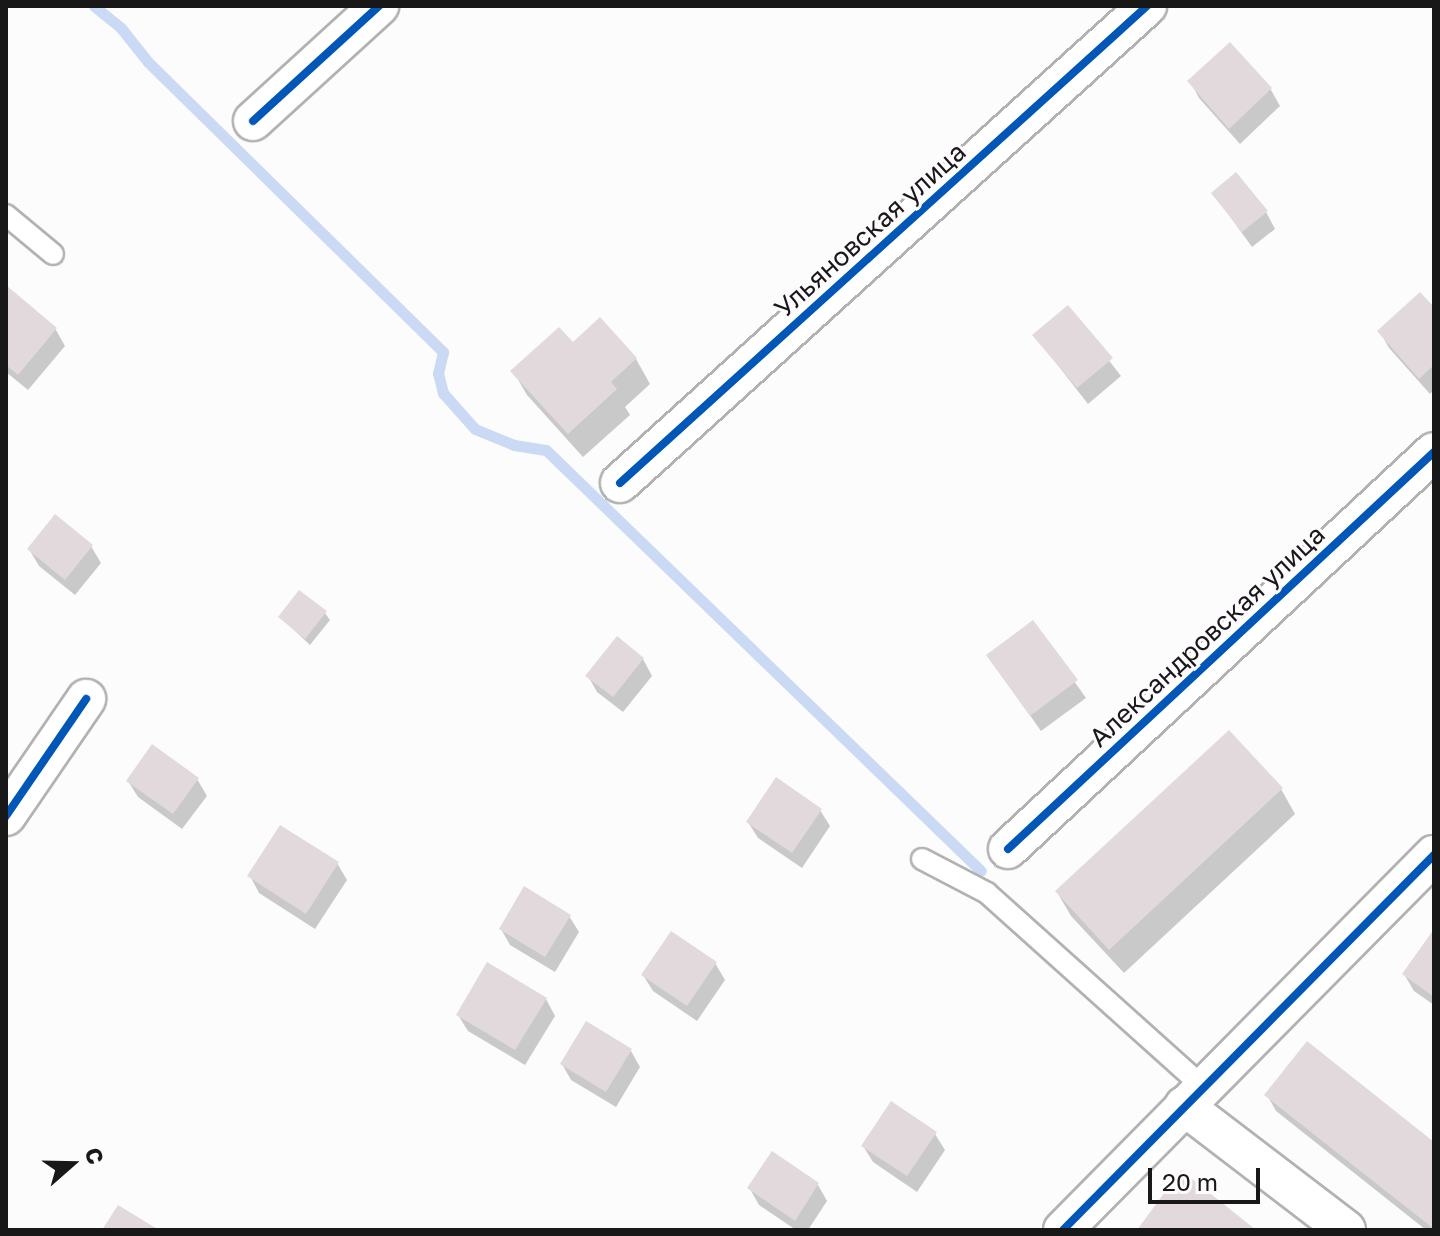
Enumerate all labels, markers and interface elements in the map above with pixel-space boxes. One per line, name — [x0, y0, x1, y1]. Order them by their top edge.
street label: Ульяновская улица — [768, 136, 972, 324]
street label: Александровская улица — [1083, 519, 1331, 753]
north arrow — [32, 1124, 112, 1204]
text: С — [80, 1144, 110, 1168]
scale bar — [1152, 1152, 1264, 1202]
text: 20 m — [1162, 1167, 1218, 1196]

